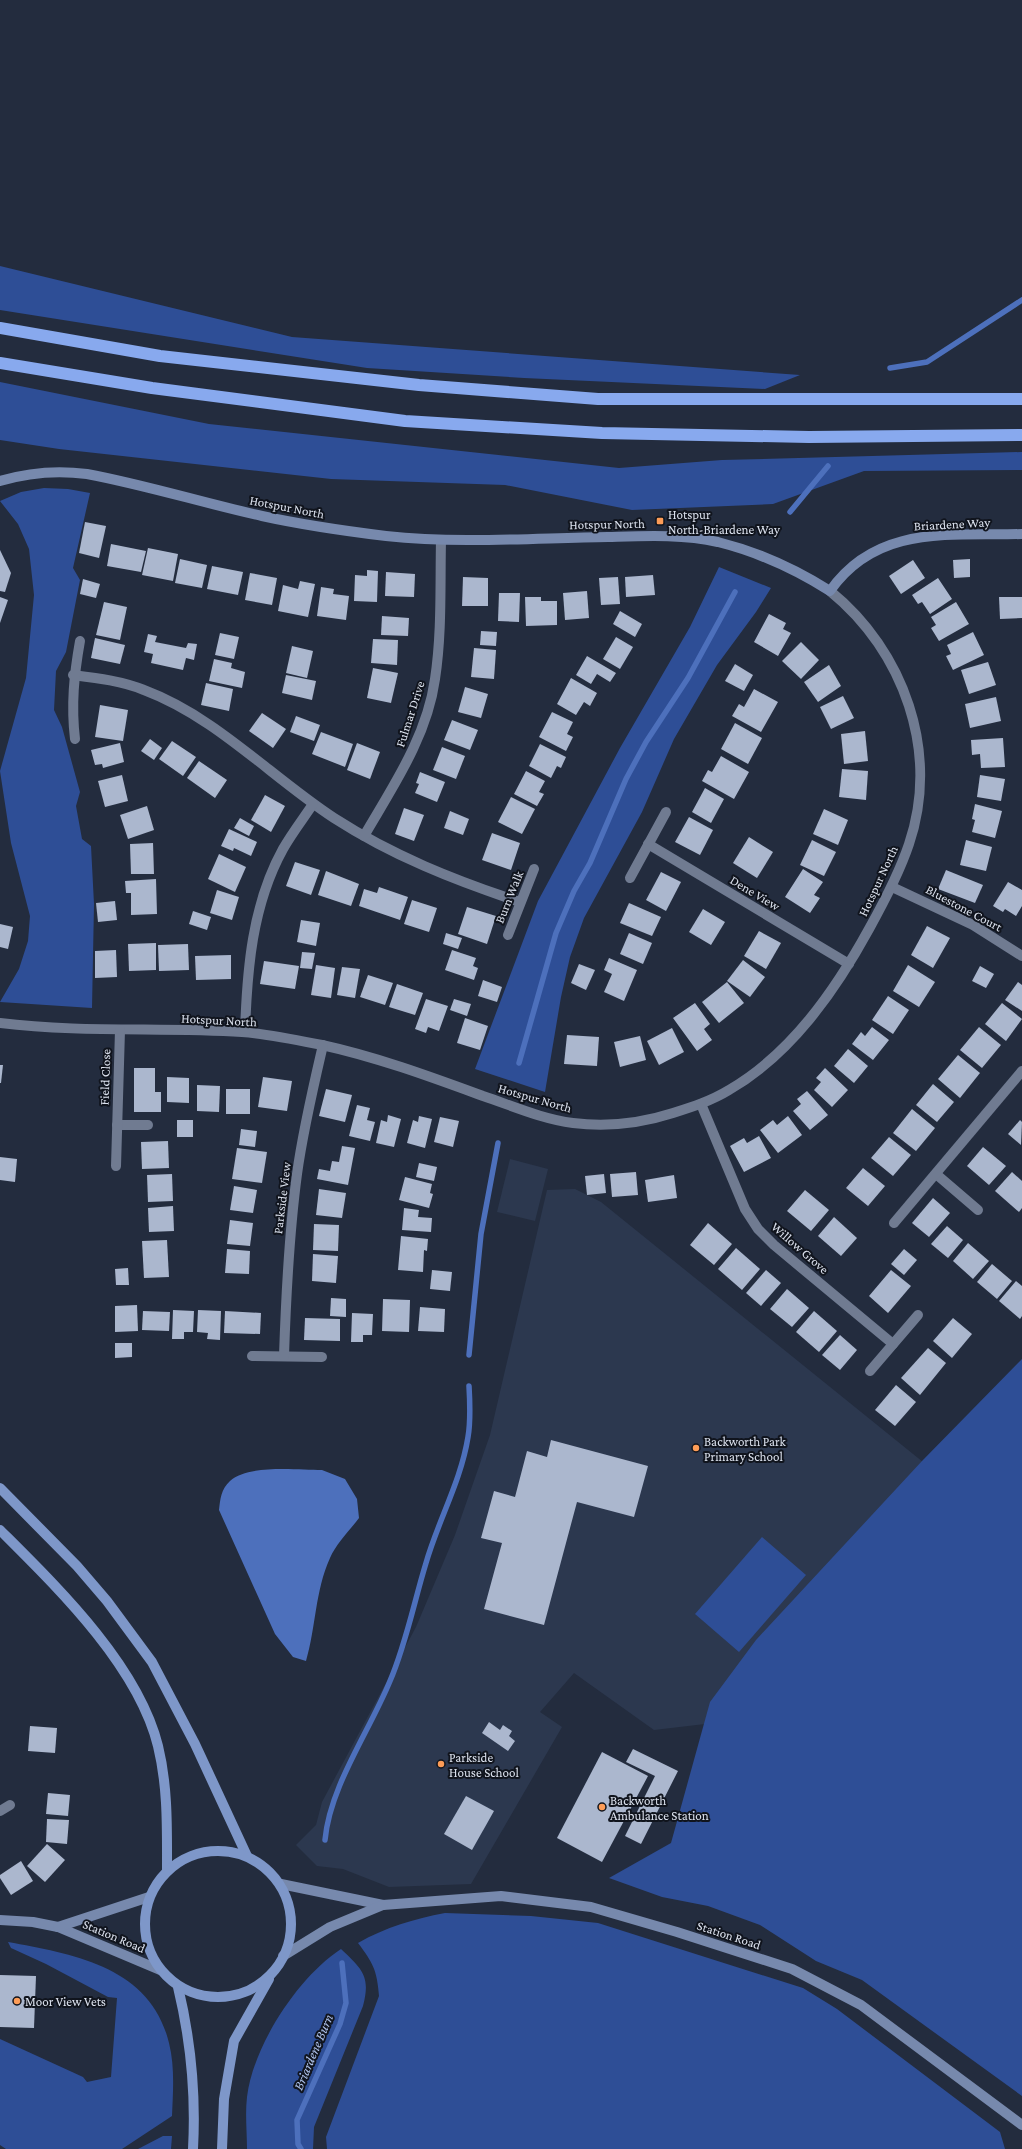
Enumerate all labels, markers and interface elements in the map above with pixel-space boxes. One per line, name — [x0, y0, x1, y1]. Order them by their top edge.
street label: Hotspur North — [248, 492, 326, 522]
place label: Hotspur North-Briardene Way — [668, 507, 781, 537]
street label: Briardene Way — [913, 514, 992, 533]
street label: Hotspur North — [569, 516, 645, 532]
marker: Hotspur North-Briardene Way — [655, 516, 665, 526]
street label: Fulmar Drive — [392, 679, 428, 749]
street label: Hotspur North — [855, 843, 901, 919]
street label: Burn Walk — [492, 868, 527, 925]
street label: Dene View — [727, 872, 783, 914]
street label: Bluestone Court — [923, 882, 1005, 935]
street label: Hotspur North — [181, 1011, 257, 1029]
street label: Field Close — [97, 1048, 113, 1105]
street label: Hotspur North — [496, 1080, 574, 1116]
street label: Parkside View — [270, 1161, 294, 1235]
street label: Willow Grove — [768, 1219, 832, 1277]
place label: Backworth Park Primary School — [704, 1434, 787, 1464]
marker: Backworth Park Primary School — [691, 1443, 701, 1453]
place label: Parkside House School — [449, 1750, 519, 1780]
marker: Parkside House School — [436, 1759, 446, 1769]
place label: Backworth Ambulance Station — [610, 1793, 709, 1823]
marker: Backworth Ambulance Station — [597, 1802, 607, 1812]
street label: Station Road — [81, 1916, 148, 1956]
street label: Station Road — [695, 1918, 763, 1952]
place label: Moor View Vets — [25, 1994, 106, 2009]
marker: Moor View Vets — [12, 1996, 22, 2006]
water label: Briardene Burn — [290, 2012, 336, 2092]

